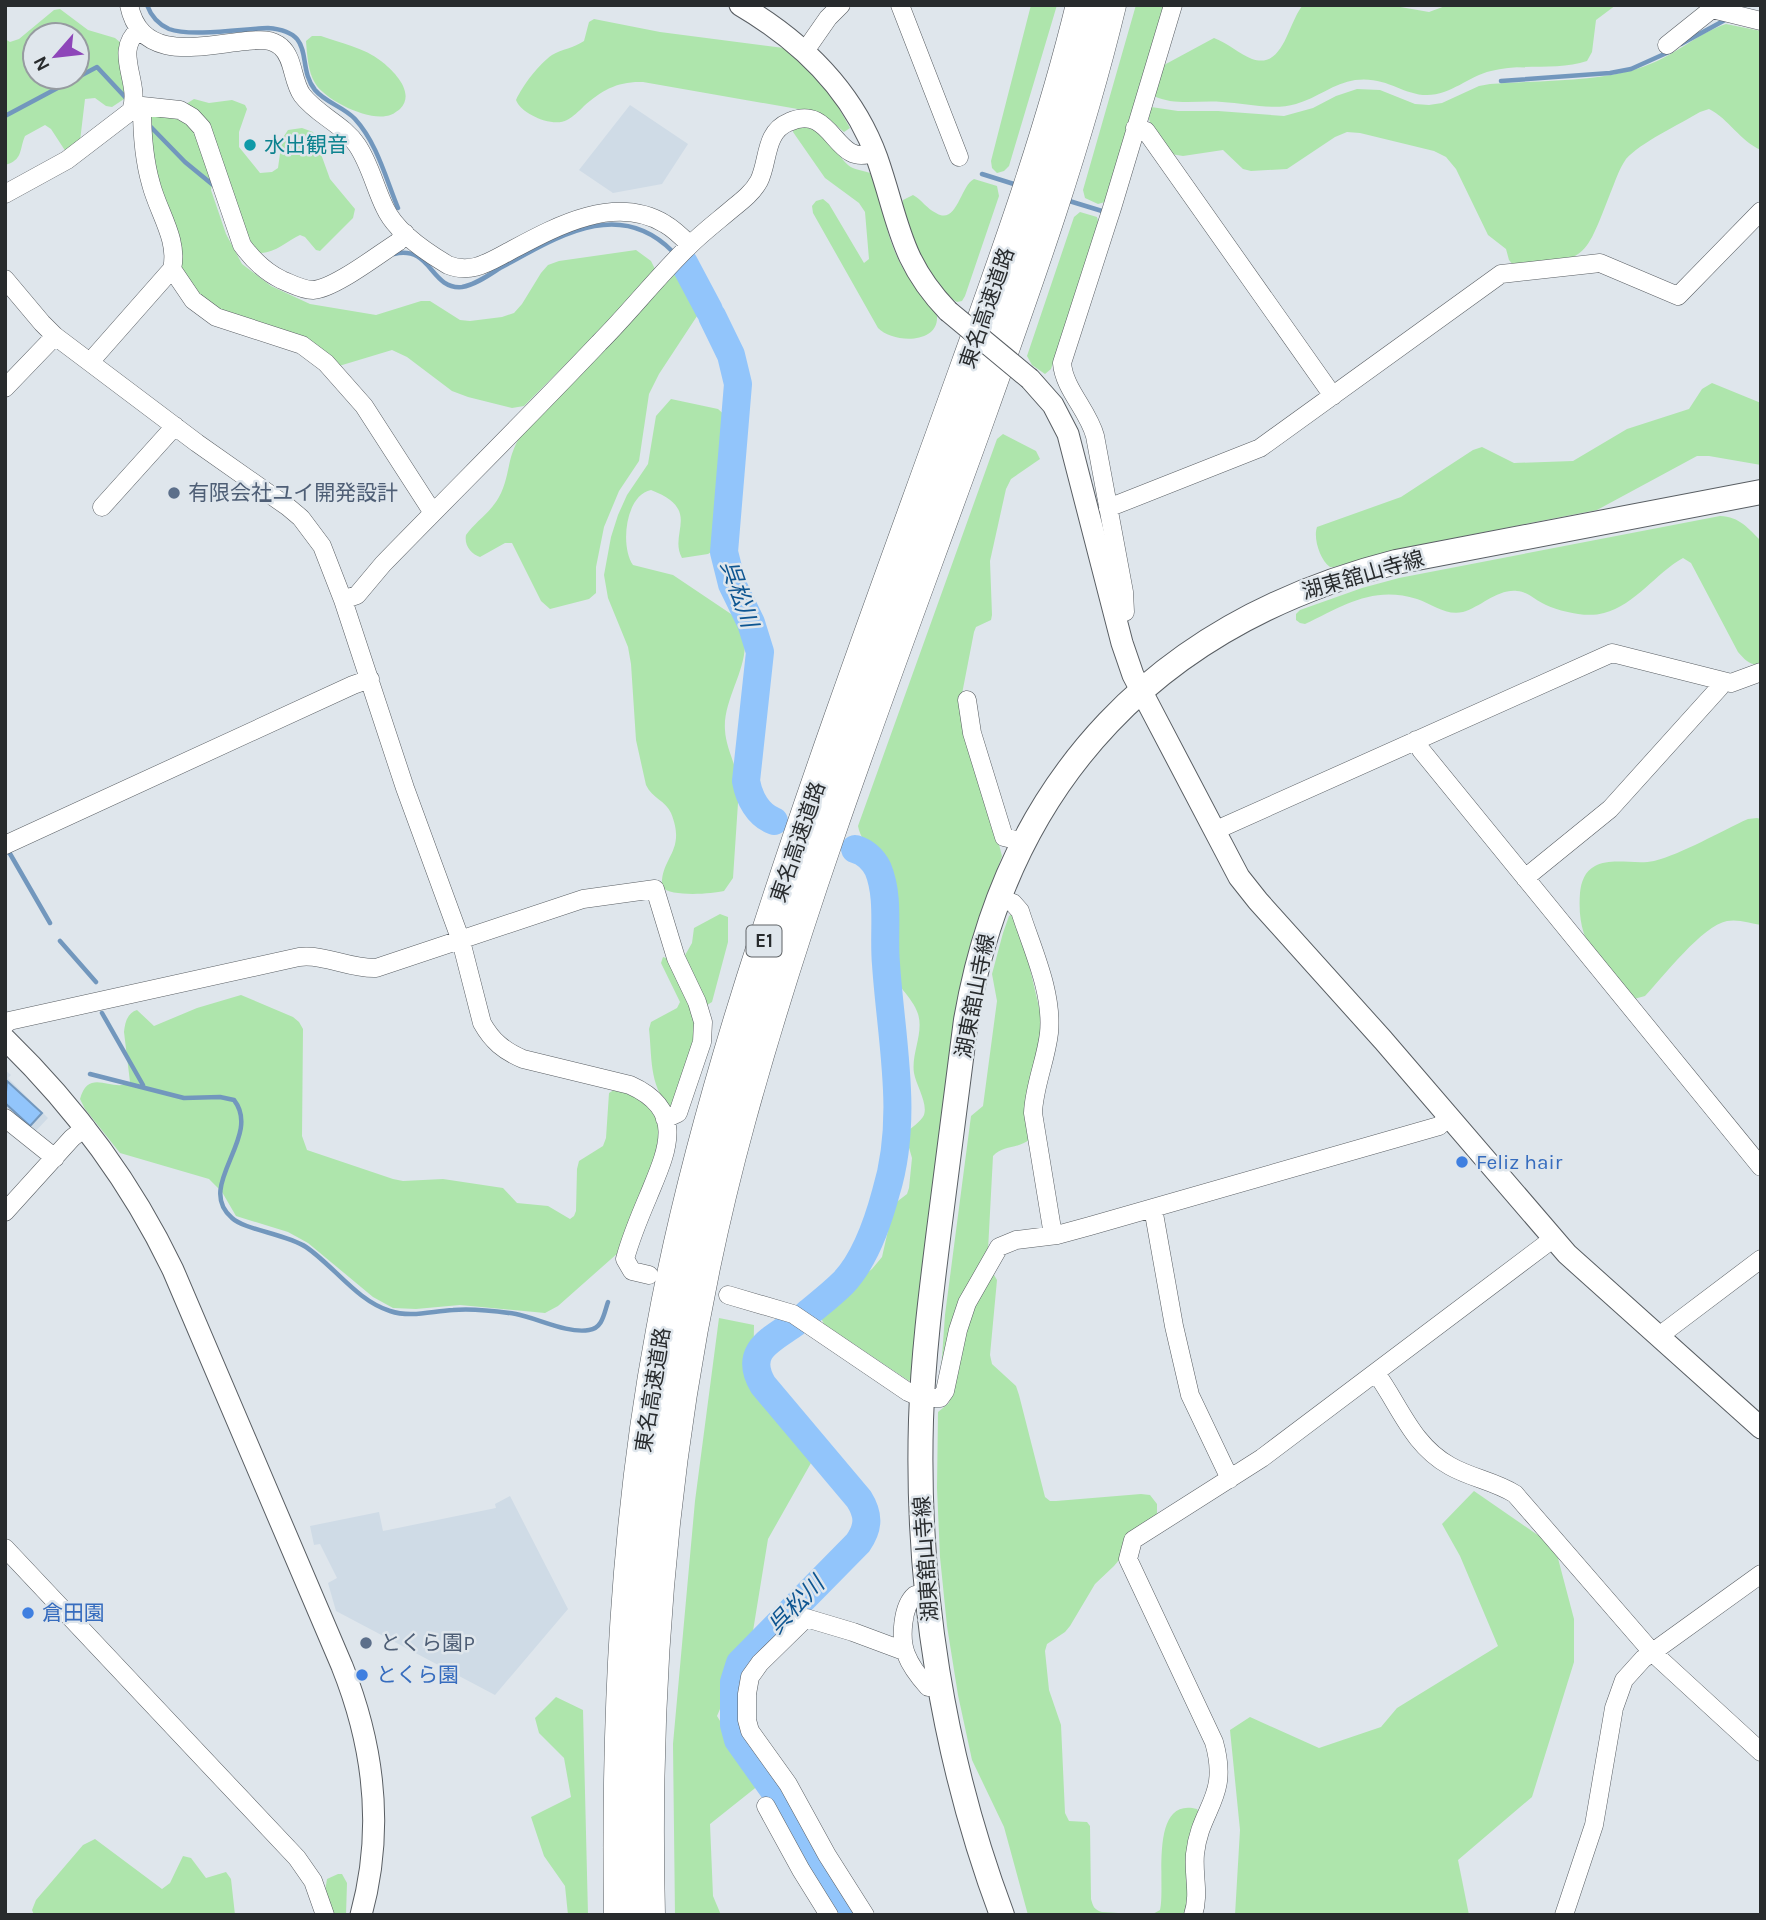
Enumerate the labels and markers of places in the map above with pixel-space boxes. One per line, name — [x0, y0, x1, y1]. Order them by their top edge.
place label: 水出観音 — [264, 133, 348, 157]
marker: 水出観音 — [242, 137, 258, 153]
place label: 有限会社ユイ開発設計 — [188, 481, 398, 505]
marker: 有限会社ユイ開発設計 — [166, 485, 182, 501]
place label: Feliz hair — [1476, 1150, 1563, 1174]
marker: Feliz hair — [1454, 1154, 1470, 1170]
place label: 倉田園 — [42, 1601, 105, 1625]
marker: 倉田園 — [20, 1605, 36, 1621]
place label: とくら園P — [380, 1631, 475, 1655]
marker: とくら園P — [358, 1635, 374, 1651]
place label: とくら園 — [376, 1663, 459, 1687]
marker: とくら園 — [354, 1667, 370, 1683]

